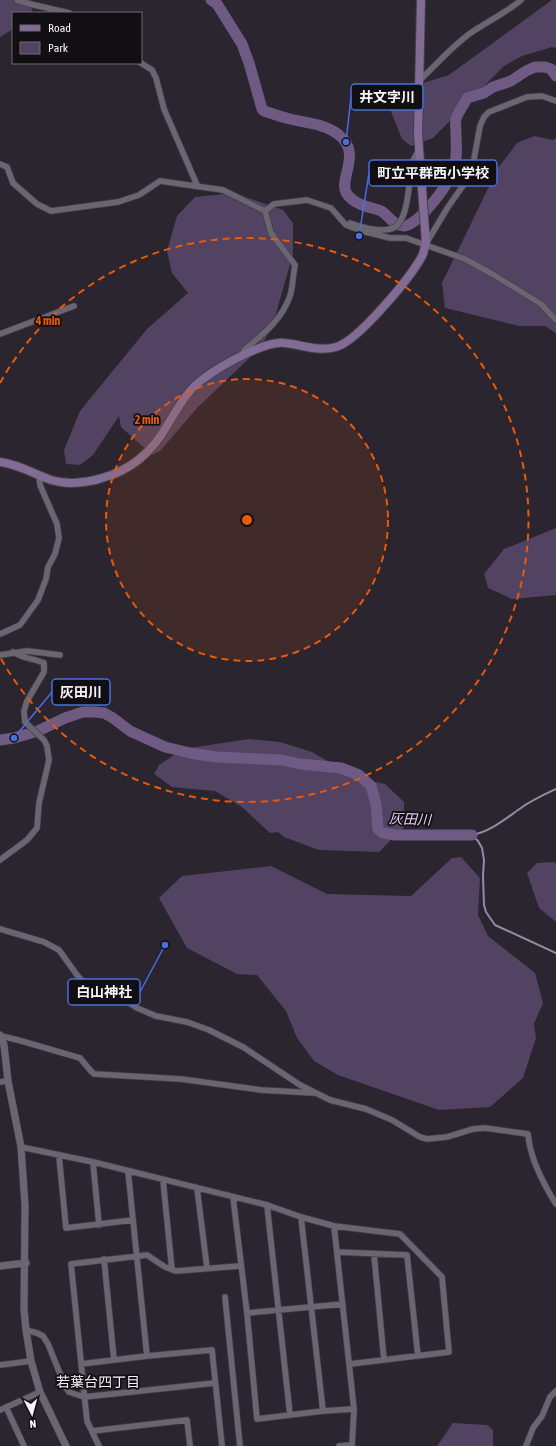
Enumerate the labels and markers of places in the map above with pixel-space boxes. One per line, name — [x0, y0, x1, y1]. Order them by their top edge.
callout: 井文字川 — [351, 84, 423, 110]
callout: 町立平群西小学校 — [369, 160, 497, 186]
centre of rings — [240, 513, 254, 527]
callout: 灰田川 — [52, 679, 110, 705]
callout: 白山神社 — [68, 979, 140, 1005]

